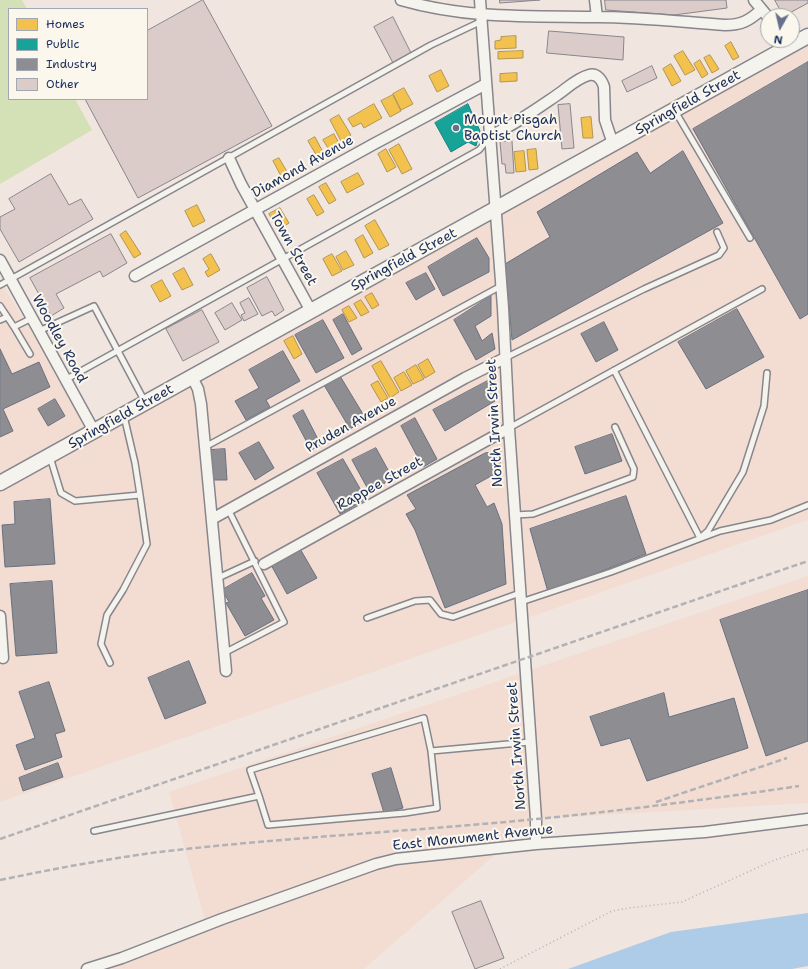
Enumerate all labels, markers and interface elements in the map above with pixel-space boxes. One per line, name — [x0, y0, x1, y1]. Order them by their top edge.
legend — [8, 8, 148, 100]
north arrow — [760, 8, 800, 48]
text: Homes — [46, 16, 85, 32]
text: N — [773, 31, 784, 47]
text: Public — [46, 36, 80, 52]
text: Industry — [46, 56, 97, 72]
street label: Springfield Street — [632, 67, 744, 139]
text: Other — [46, 76, 79, 92]
place label: Mount Pisgah Baptist Church — [464, 112, 562, 144]
marker: Mount Pisgah Baptist Church — [451, 123, 461, 133]
street label: Diamond Avenue — [249, 132, 357, 202]
street label: Town Street — [266, 209, 320, 289]
street label: Springfield Street — [348, 225, 460, 295]
street label: Woodley Road — [28, 292, 90, 386]
street label: North Irwin Street — [483, 358, 507, 488]
street label: Springfield Street — [65, 381, 177, 453]
street label: Pruden Avenue — [303, 393, 399, 457]
street label: Rappee Street — [334, 454, 426, 514]
street label: North Irwin Street — [504, 681, 530, 811]
street label: East Monument Avenue — [392, 821, 554, 855]

